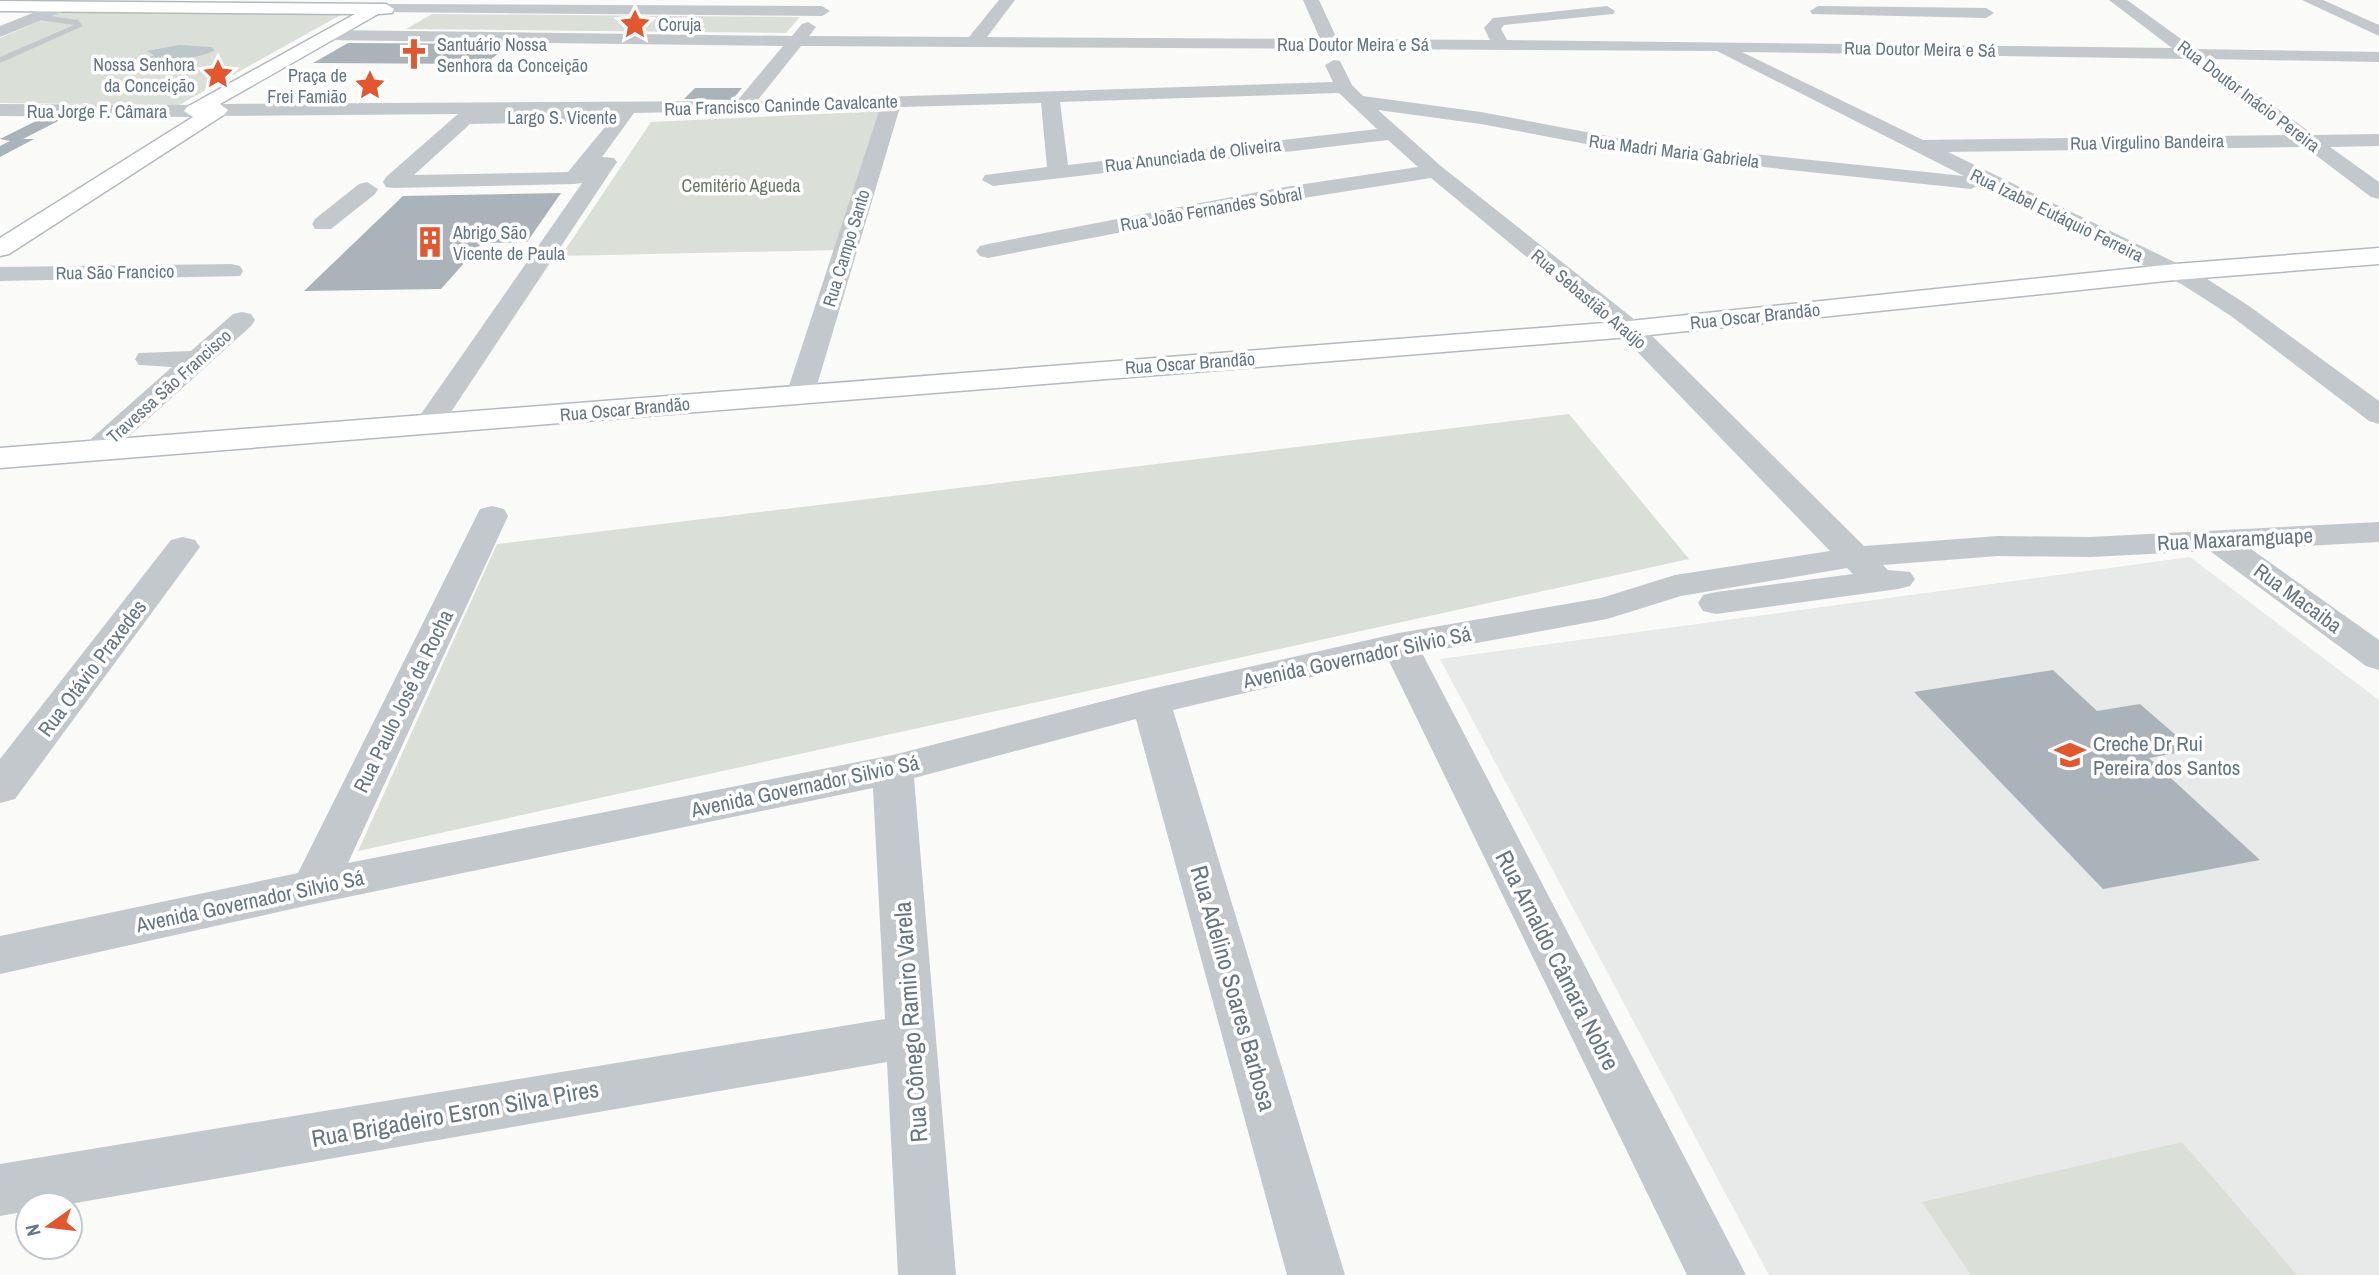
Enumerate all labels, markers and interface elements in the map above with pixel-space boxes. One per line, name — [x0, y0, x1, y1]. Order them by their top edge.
place icon: Coruja — [618, 7, 652, 41]
place label: Coruja — [658, 12, 701, 37]
place label: Santuário Nossa Senhora da Conceição — [437, 32, 588, 78]
street label: Rua Doutor Meira e Sá — [1277, 32, 1429, 57]
street label: Rua Doutor Inácio Pereira — [2173, 34, 2325, 158]
street label: Rua Doutor Meira e Sá — [1844, 35, 1996, 63]
church icon: Santuário Nossa Senhora da Conceição — [397, 37, 431, 71]
place label: Nossa Senhora da Conceição — [93, 52, 195, 98]
place icon: Nossa Senhora da Conceição — [201, 57, 235, 91]
place label: Praça de Frei Famião — [267, 63, 347, 109]
place icon: Praça de Frei Famião — [353, 68, 387, 102]
street label: Rua Francisco Caninde Cavalcante — [664, 88, 898, 122]
street label: Rua Jorge F. Câmara — [27, 99, 167, 124]
street label: Largo S. Vicente — [507, 105, 617, 130]
street label: Rua Madri Maria Gabriela — [1587, 128, 1761, 174]
street label: Rua Virgulino Bandeira — [2070, 128, 2224, 156]
street label: Rua Anunciada de Oliveira — [1104, 132, 1282, 178]
street label: Rua Izabel Eutáquio Ferreira — [1966, 162, 2148, 268]
park label: Cemitério Agueda — [682, 173, 800, 198]
street label: Rua João Fernandes Sobral — [1118, 181, 1304, 237]
street label: Rua Campo Santo — [816, 186, 876, 310]
place label: Abrigo São Vicente de Paula — [452, 220, 565, 266]
building icon: Abrigo São Vicente de Paula — [413, 225, 447, 259]
street label: Rua Sebastião Araújo — [1526, 243, 1652, 355]
street label: Rua São Francico — [55, 258, 175, 286]
street label: Rua Oscar Brandão — [1689, 297, 1821, 335]
street label: Travessa São Francisco — [101, 323, 237, 449]
street label: Rua Oscar Brandão — [1124, 346, 1256, 380]
street label: Rua Oscar Brandão — [559, 391, 691, 427]
street label: Rua Maxaramguape — [2156, 520, 2314, 558]
street label: Rua Macaiba — [2248, 556, 2348, 640]
street label: Rua Otávio Praxedes — [31, 594, 153, 742]
street label: Rua Paulo José da Rocha — [346, 604, 460, 797]
street label: Avenida Governador Silvio Sá — [1239, 619, 1474, 696]
place label: Creche Dr Rui Pereira dos Santos — [2093, 729, 2240, 782]
school or university icon: Creche Dr Rui Pereira dos Santos — [2053, 738, 2087, 772]
street label: Avenida Governador Silvio Sá — [687, 748, 922, 825]
street label: Rua Arnaldo Câmara Nobre — [1489, 845, 1627, 1075]
street label: Rua Adelino Soares Barbosa — [1184, 862, 1284, 1114]
street label: Avenida Governador Silvio Sá — [132, 863, 367, 940]
street label: Rua Cônego Ramiro Varela — [886, 900, 934, 1144]
street label: Rua Brigadeiro Esron Silva Pires — [309, 1072, 601, 1154]
north arrow — [14, 1191, 84, 1261]
text: N — [19, 1222, 46, 1239]

